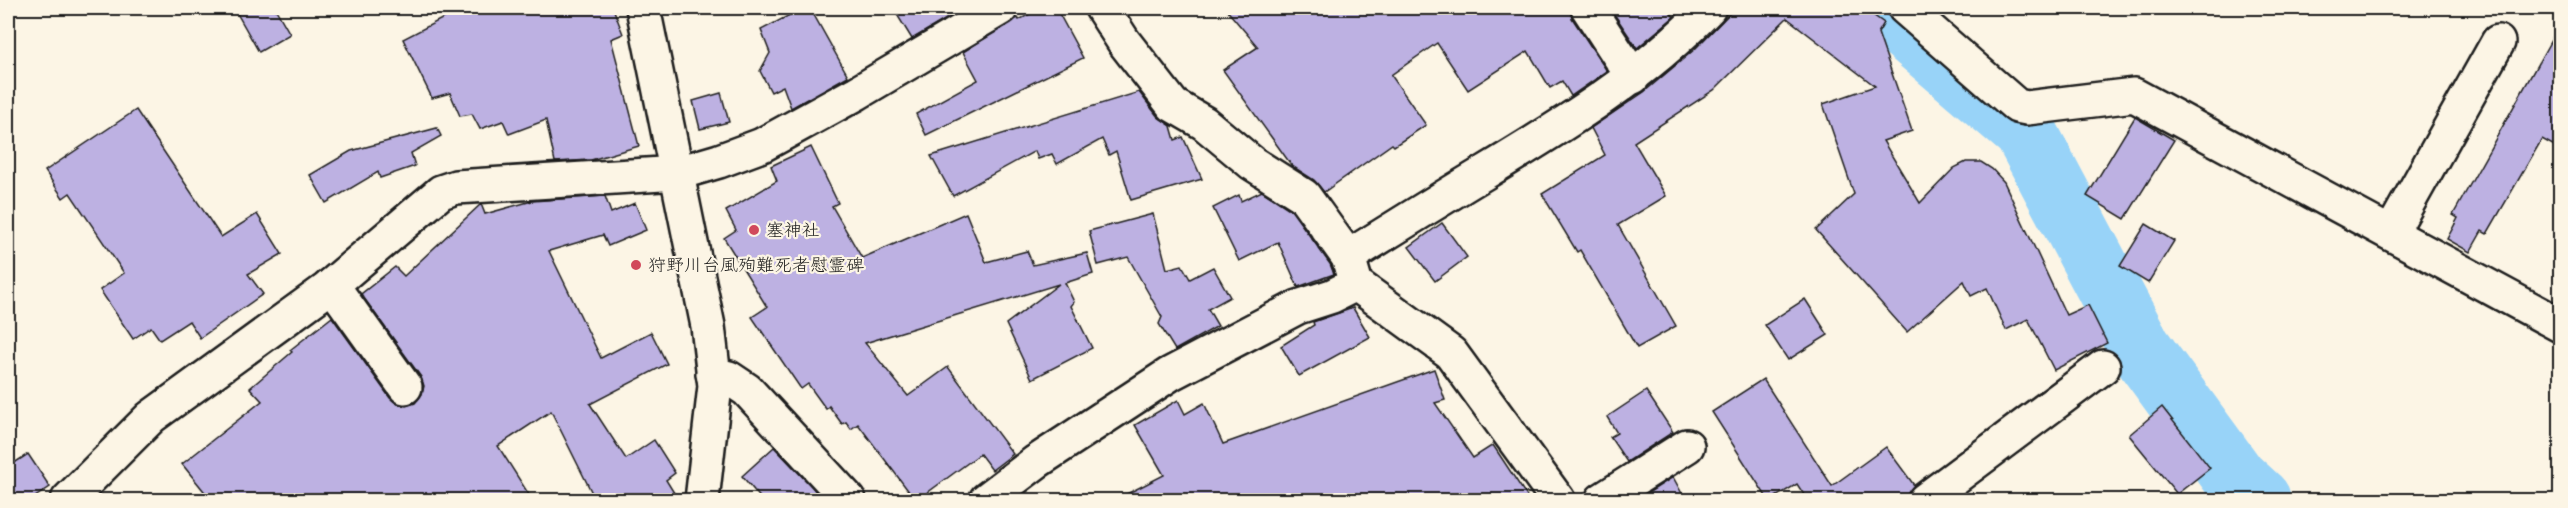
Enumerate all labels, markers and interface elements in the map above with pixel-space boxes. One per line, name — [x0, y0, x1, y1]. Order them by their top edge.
place label: 塞神社 — [766, 217, 820, 246]
marker: 塞神社 — [747, 223, 761, 237]
place label: 狩野川台風殉難死者慰霊碑 — [648, 252, 864, 281]
marker: 狩野川台風殉難死者慰霊碑 — [629, 258, 643, 272]

